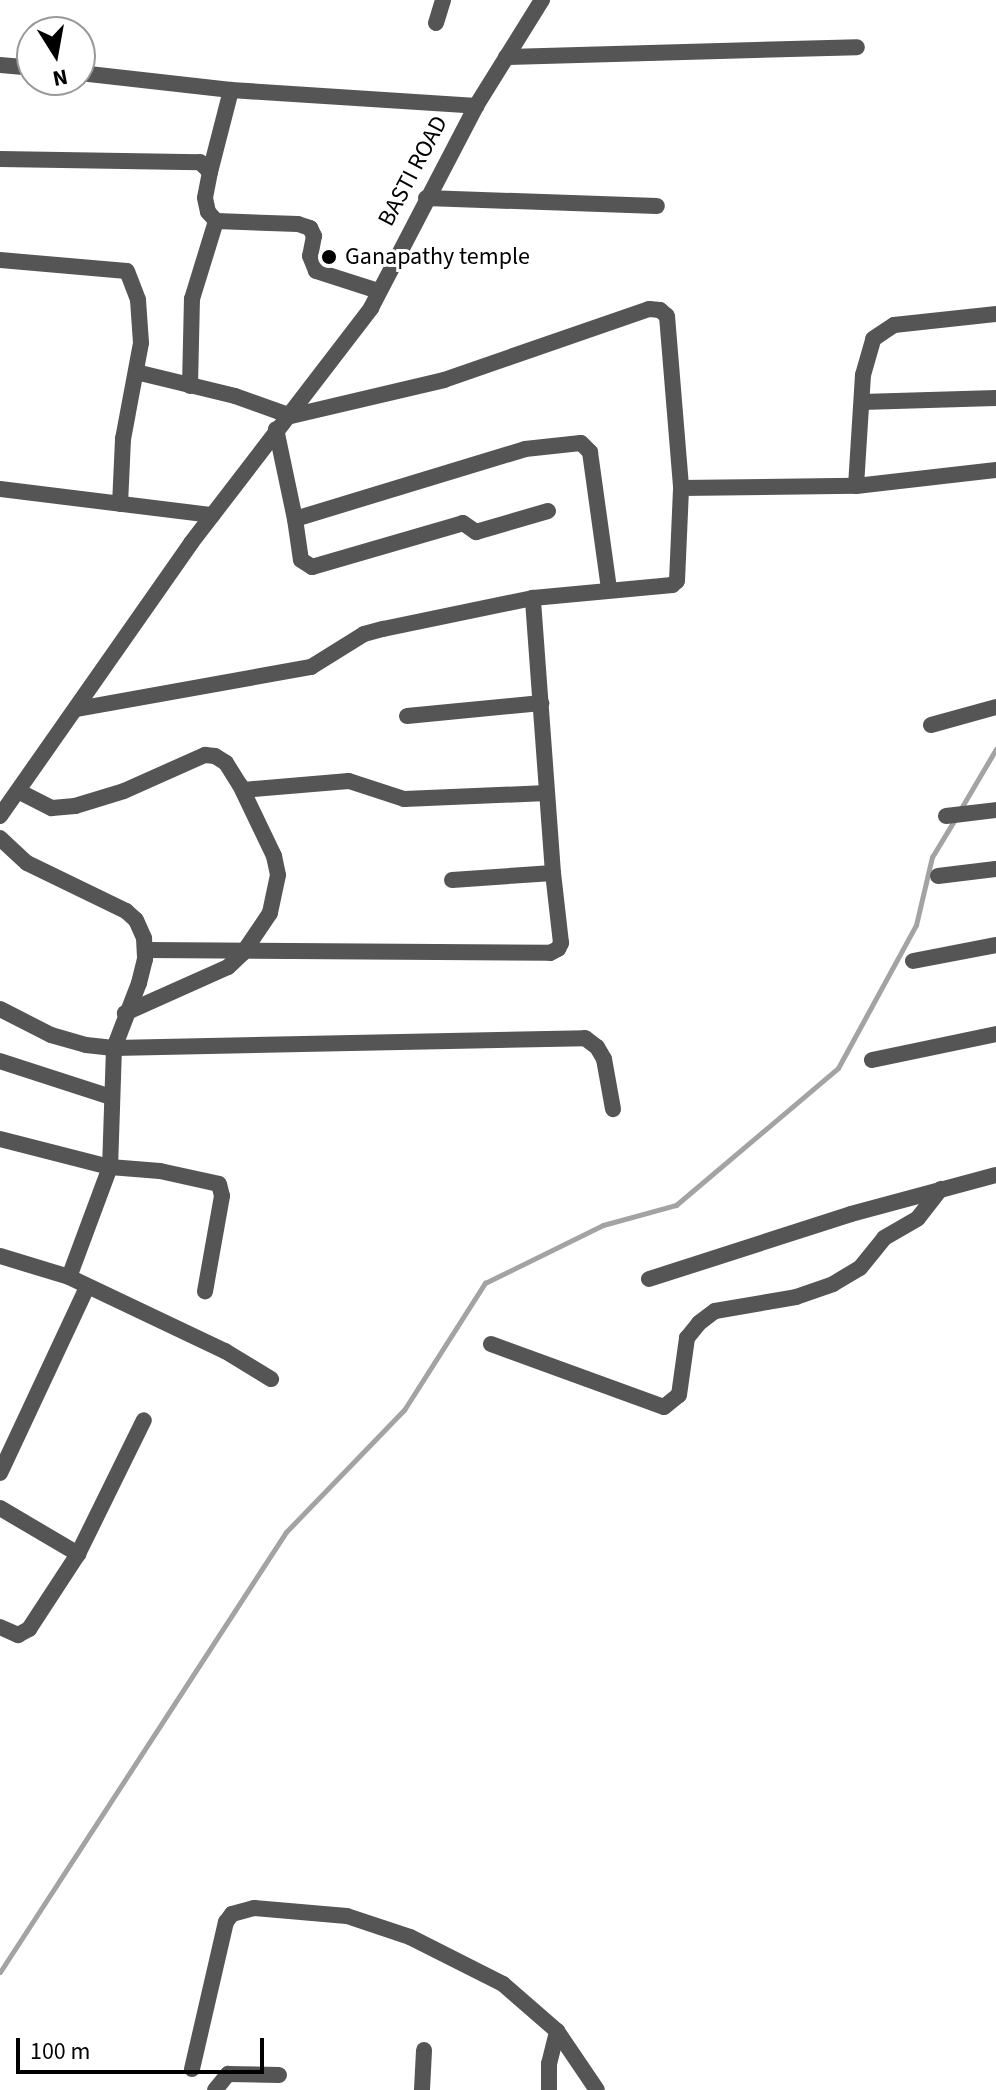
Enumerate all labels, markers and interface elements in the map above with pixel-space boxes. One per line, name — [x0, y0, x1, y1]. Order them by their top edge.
north arrow — [16, 16, 96, 96]
text: N — [50, 60, 70, 95]
street label: BASTI ROAD — [372, 111, 454, 231]
place label: Ganapathy temple — [345, 243, 530, 271]
marker: Ganapathy temple — [320, 248, 338, 266]
scale bar — [20, 2022, 268, 2072]
text: 100 m — [30, 2034, 90, 2069]

